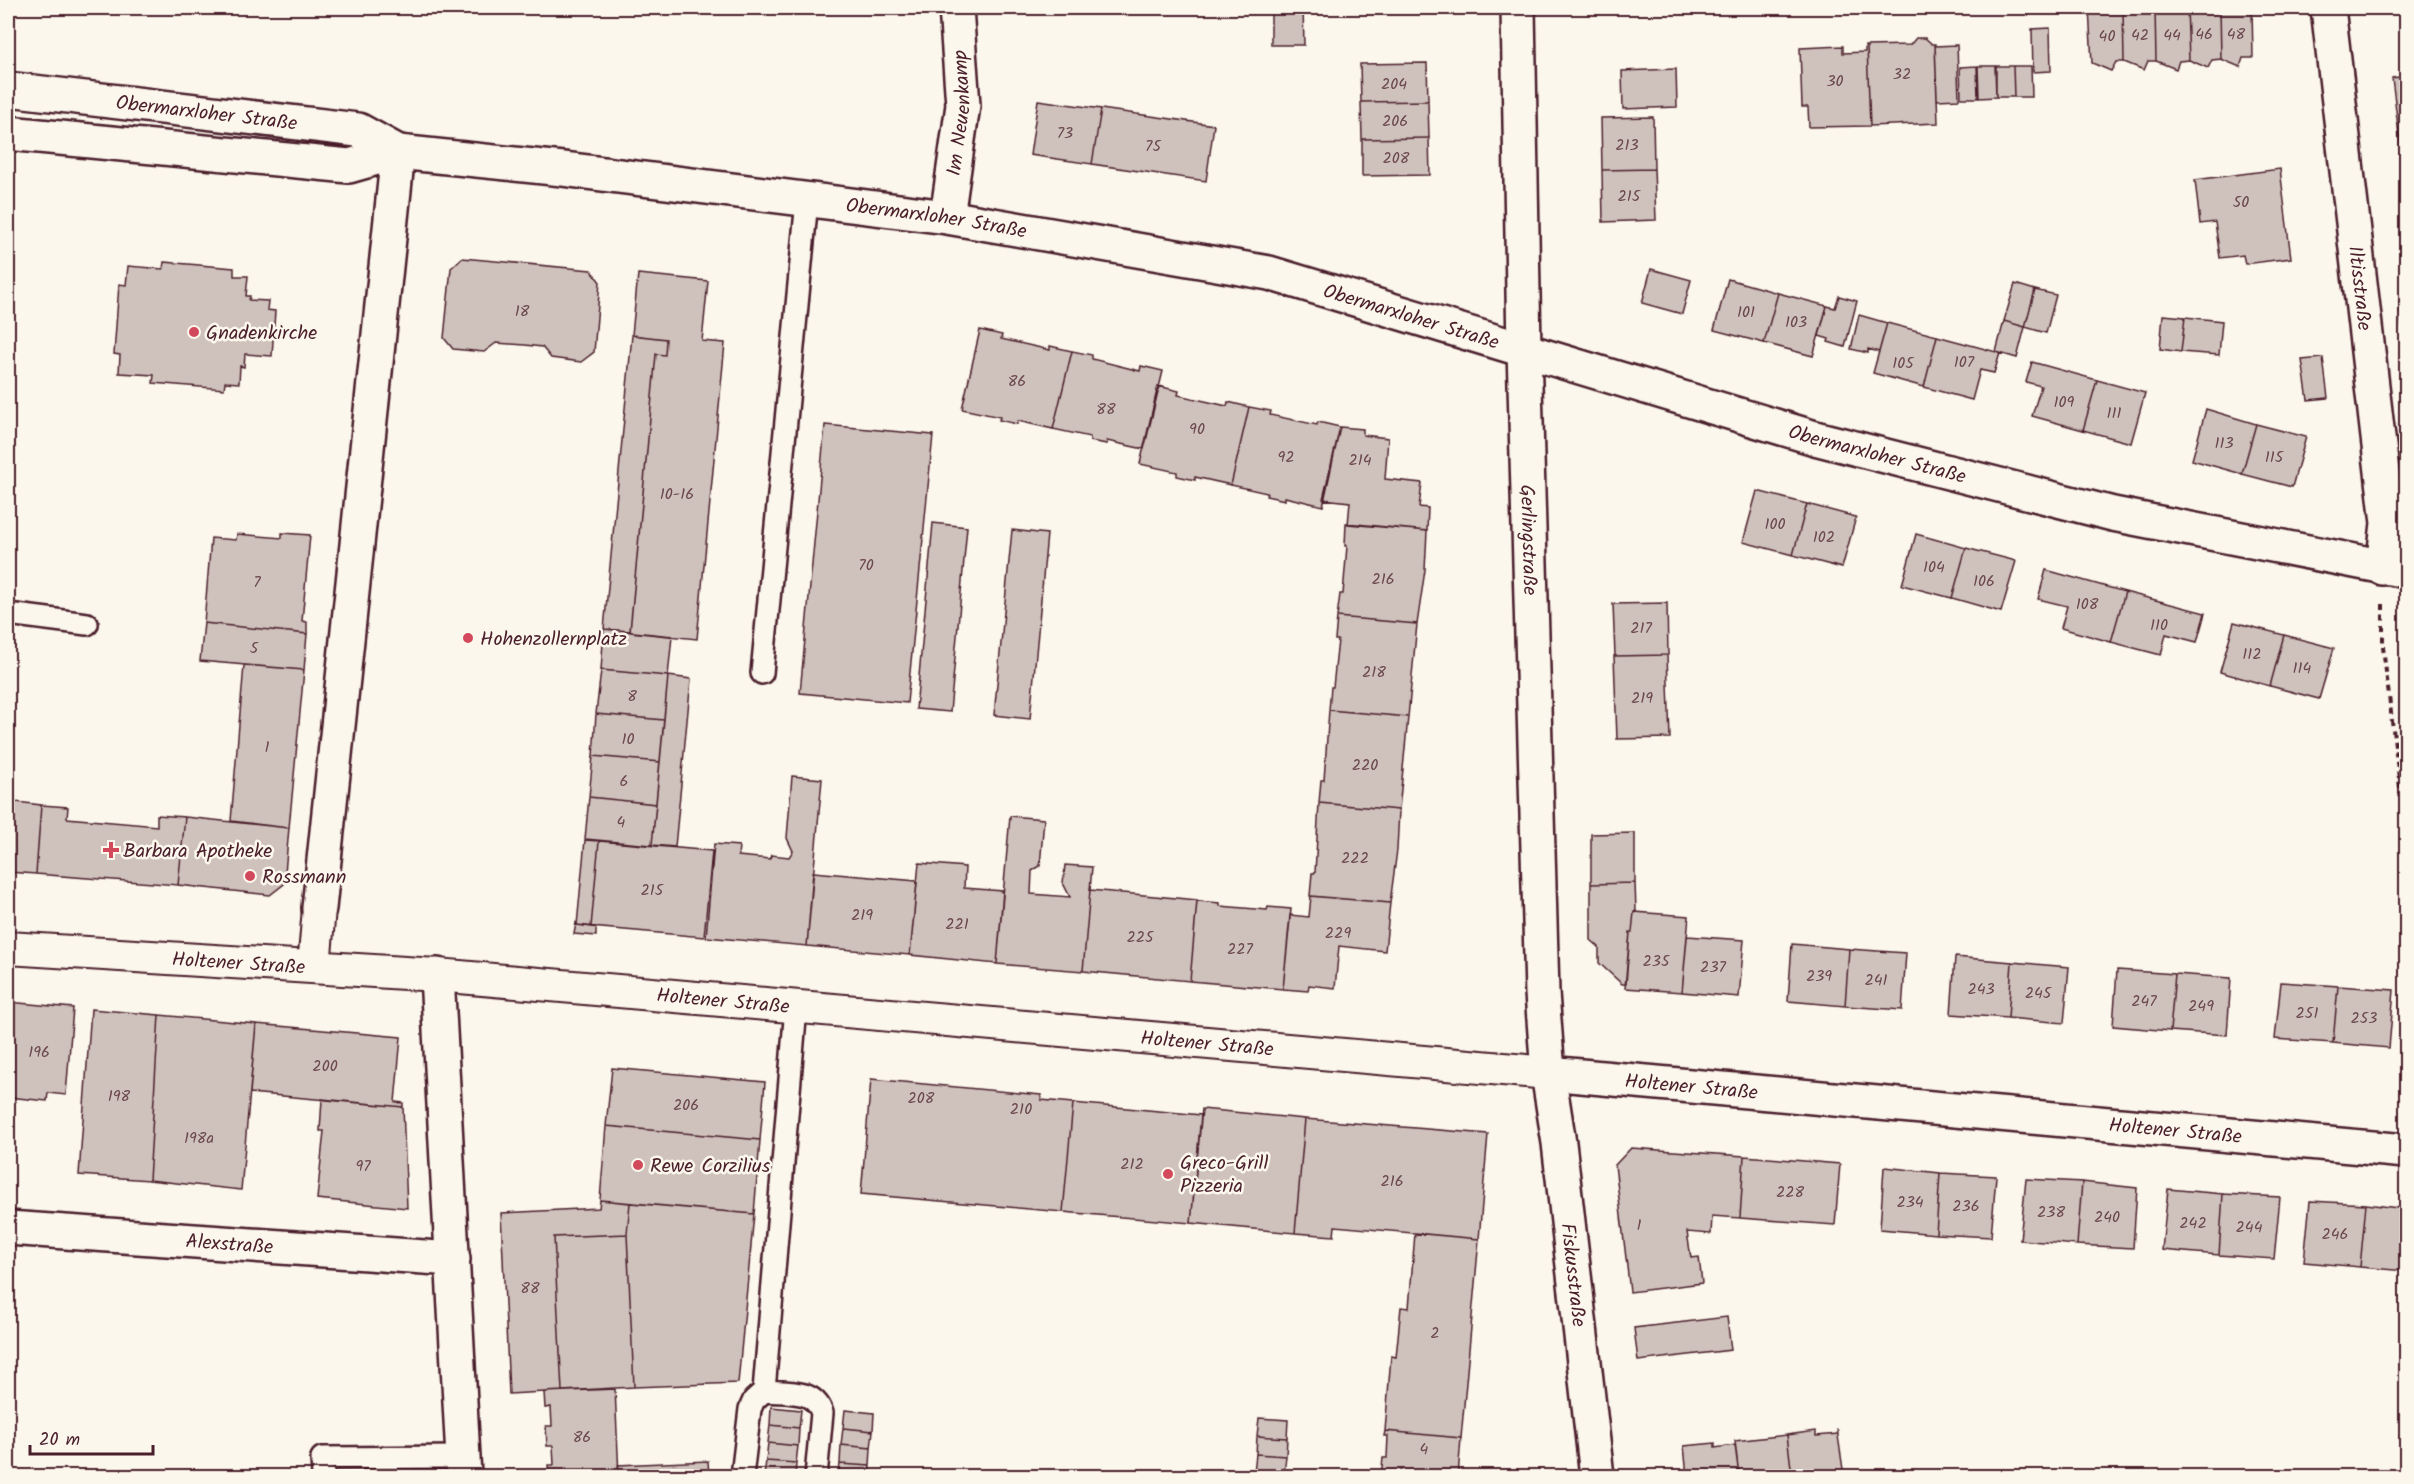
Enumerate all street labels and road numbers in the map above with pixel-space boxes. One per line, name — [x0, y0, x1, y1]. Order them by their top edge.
street label: Im Neuenkamp — [939, 48, 981, 178]
street label: Obermarxloher Straße — [114, 88, 299, 141]
street label: Obermarxloher Straße — [844, 191, 1029, 249]
street label: Iltisstraße — [2338, 244, 2379, 332]
street label: Obermarxloher Straße — [1319, 276, 1503, 360]
street label: Obermarxloher Straße — [1784, 417, 1969, 494]
street label: Gerlingstraße — [1510, 484, 1545, 596]
street label: Holtener Straße — [171, 944, 306, 985]
street label: Holtener Straße — [655, 980, 791, 1024]
street label: Holtener Straße — [1139, 1023, 1275, 1067]
street label: Holtener Straße — [1623, 1066, 1759, 1110]
street label: Holtener Straße — [2107, 1110, 2243, 1154]
street label: Fiskusstraße — [1550, 1221, 1594, 1329]
street label: Alexstraße — [185, 1226, 274, 1264]

